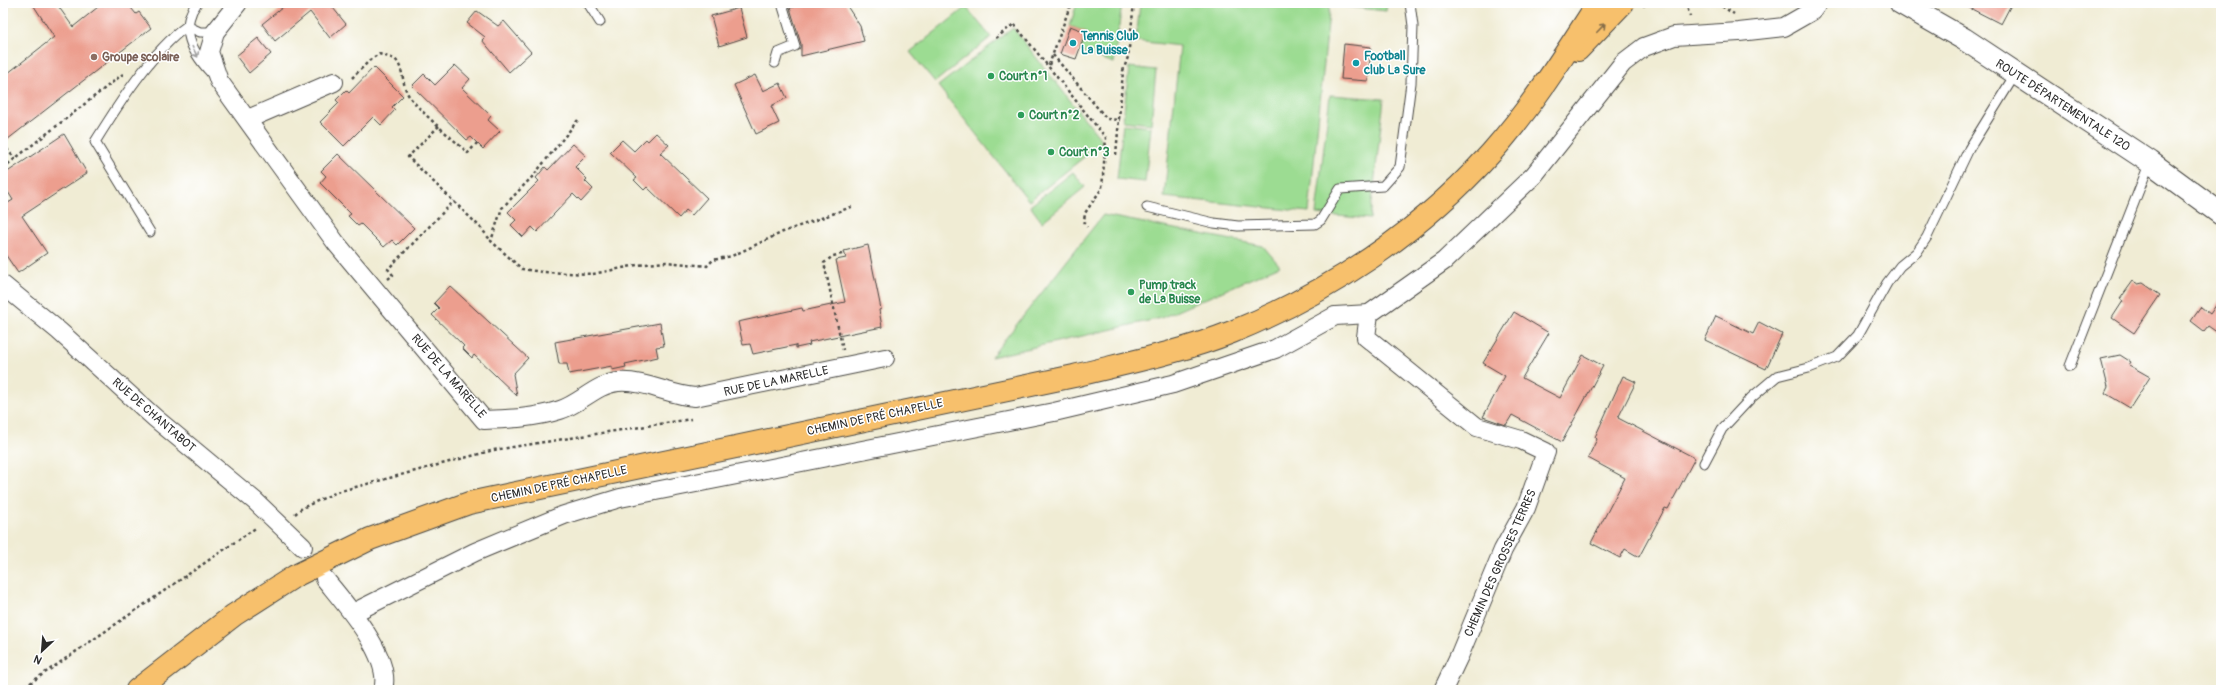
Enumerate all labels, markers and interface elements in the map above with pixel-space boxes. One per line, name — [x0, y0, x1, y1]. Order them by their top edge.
one-way arrow — [1596, 23, 1606, 33]
place label: Tennis Club La Buisse — [1080, 29, 1139, 58]
marker: Tennis Club La Buisse — [1068, 38, 1078, 48]
one-way arrow — [192, 46, 200, 58]
place label: Football club La Sure — [1363, 49, 1427, 78]
place label: Groupe scolaire — [102, 50, 180, 65]
marker: Groupe scolaire — [89, 52, 99, 62]
street label: ROUTE DÉPARTEMENTALE 120 — [1992, 55, 2134, 155]
marker: Football club La Sure — [1351, 58, 1361, 68]
place label: Court n°1 — [999, 69, 1047, 84]
marker: Court n°1 — [986, 71, 996, 81]
place label: Court n°2 — [1029, 108, 1080, 123]
marker: Court n°2 — [1016, 110, 1026, 120]
place label: Court n°3 — [1059, 145, 1110, 160]
marker: Court n°3 — [1046, 147, 1056, 157]
place label: Pump track de La Buisse — [1139, 278, 1201, 307]
marker: Pump track de La Buisse — [1126, 287, 1136, 297]
street label: RUE DE LA MARELLE — [408, 331, 489, 422]
street label: RUE DE LA MARELLE — [722, 363, 830, 400]
street label: RUE DE CHANTABOT — [109, 375, 199, 456]
street label: CHEMIN DE PRÉ CHAPELLE — [806, 395, 944, 439]
street label: CHEMIN DE PRÉ CHAPELLE — [490, 462, 628, 506]
street label: CHEMIN DES GROSSES TERRES — [1461, 487, 1540, 639]
north arrow — [22, 631, 62, 671]
text: N — [31, 652, 44, 667]

